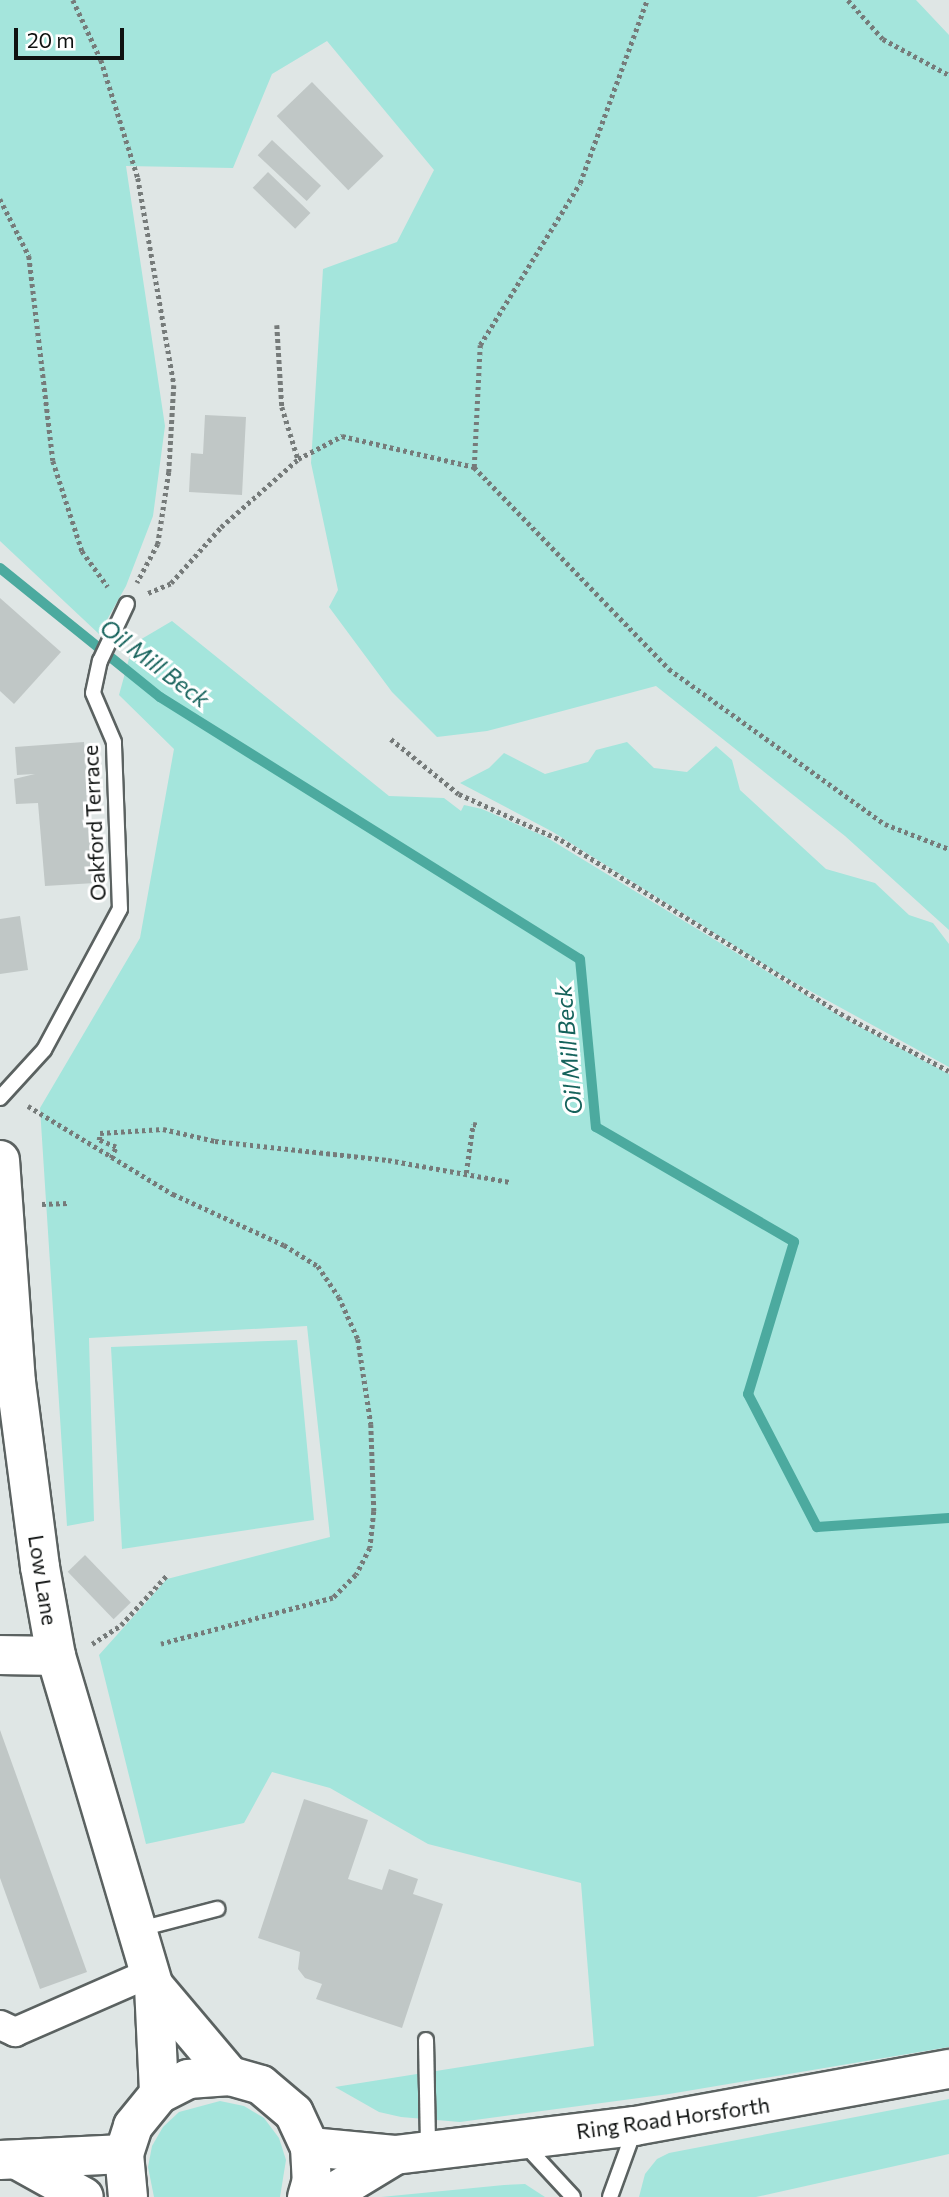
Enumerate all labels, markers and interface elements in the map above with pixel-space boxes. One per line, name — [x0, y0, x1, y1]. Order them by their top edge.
scale bar — [18, 14, 128, 58]
text: 20 m — [27, 27, 75, 52]
water label: Oil Mill Beck — [95, 613, 215, 713]
street label: Oakford Terrace — [77, 744, 111, 902]
water label: Oil Mill Beck — [549, 984, 587, 1116]
street label: Low Lane — [23, 1533, 63, 1627]
street label: Ring Road Horsforth — [575, 2092, 771, 2144]

